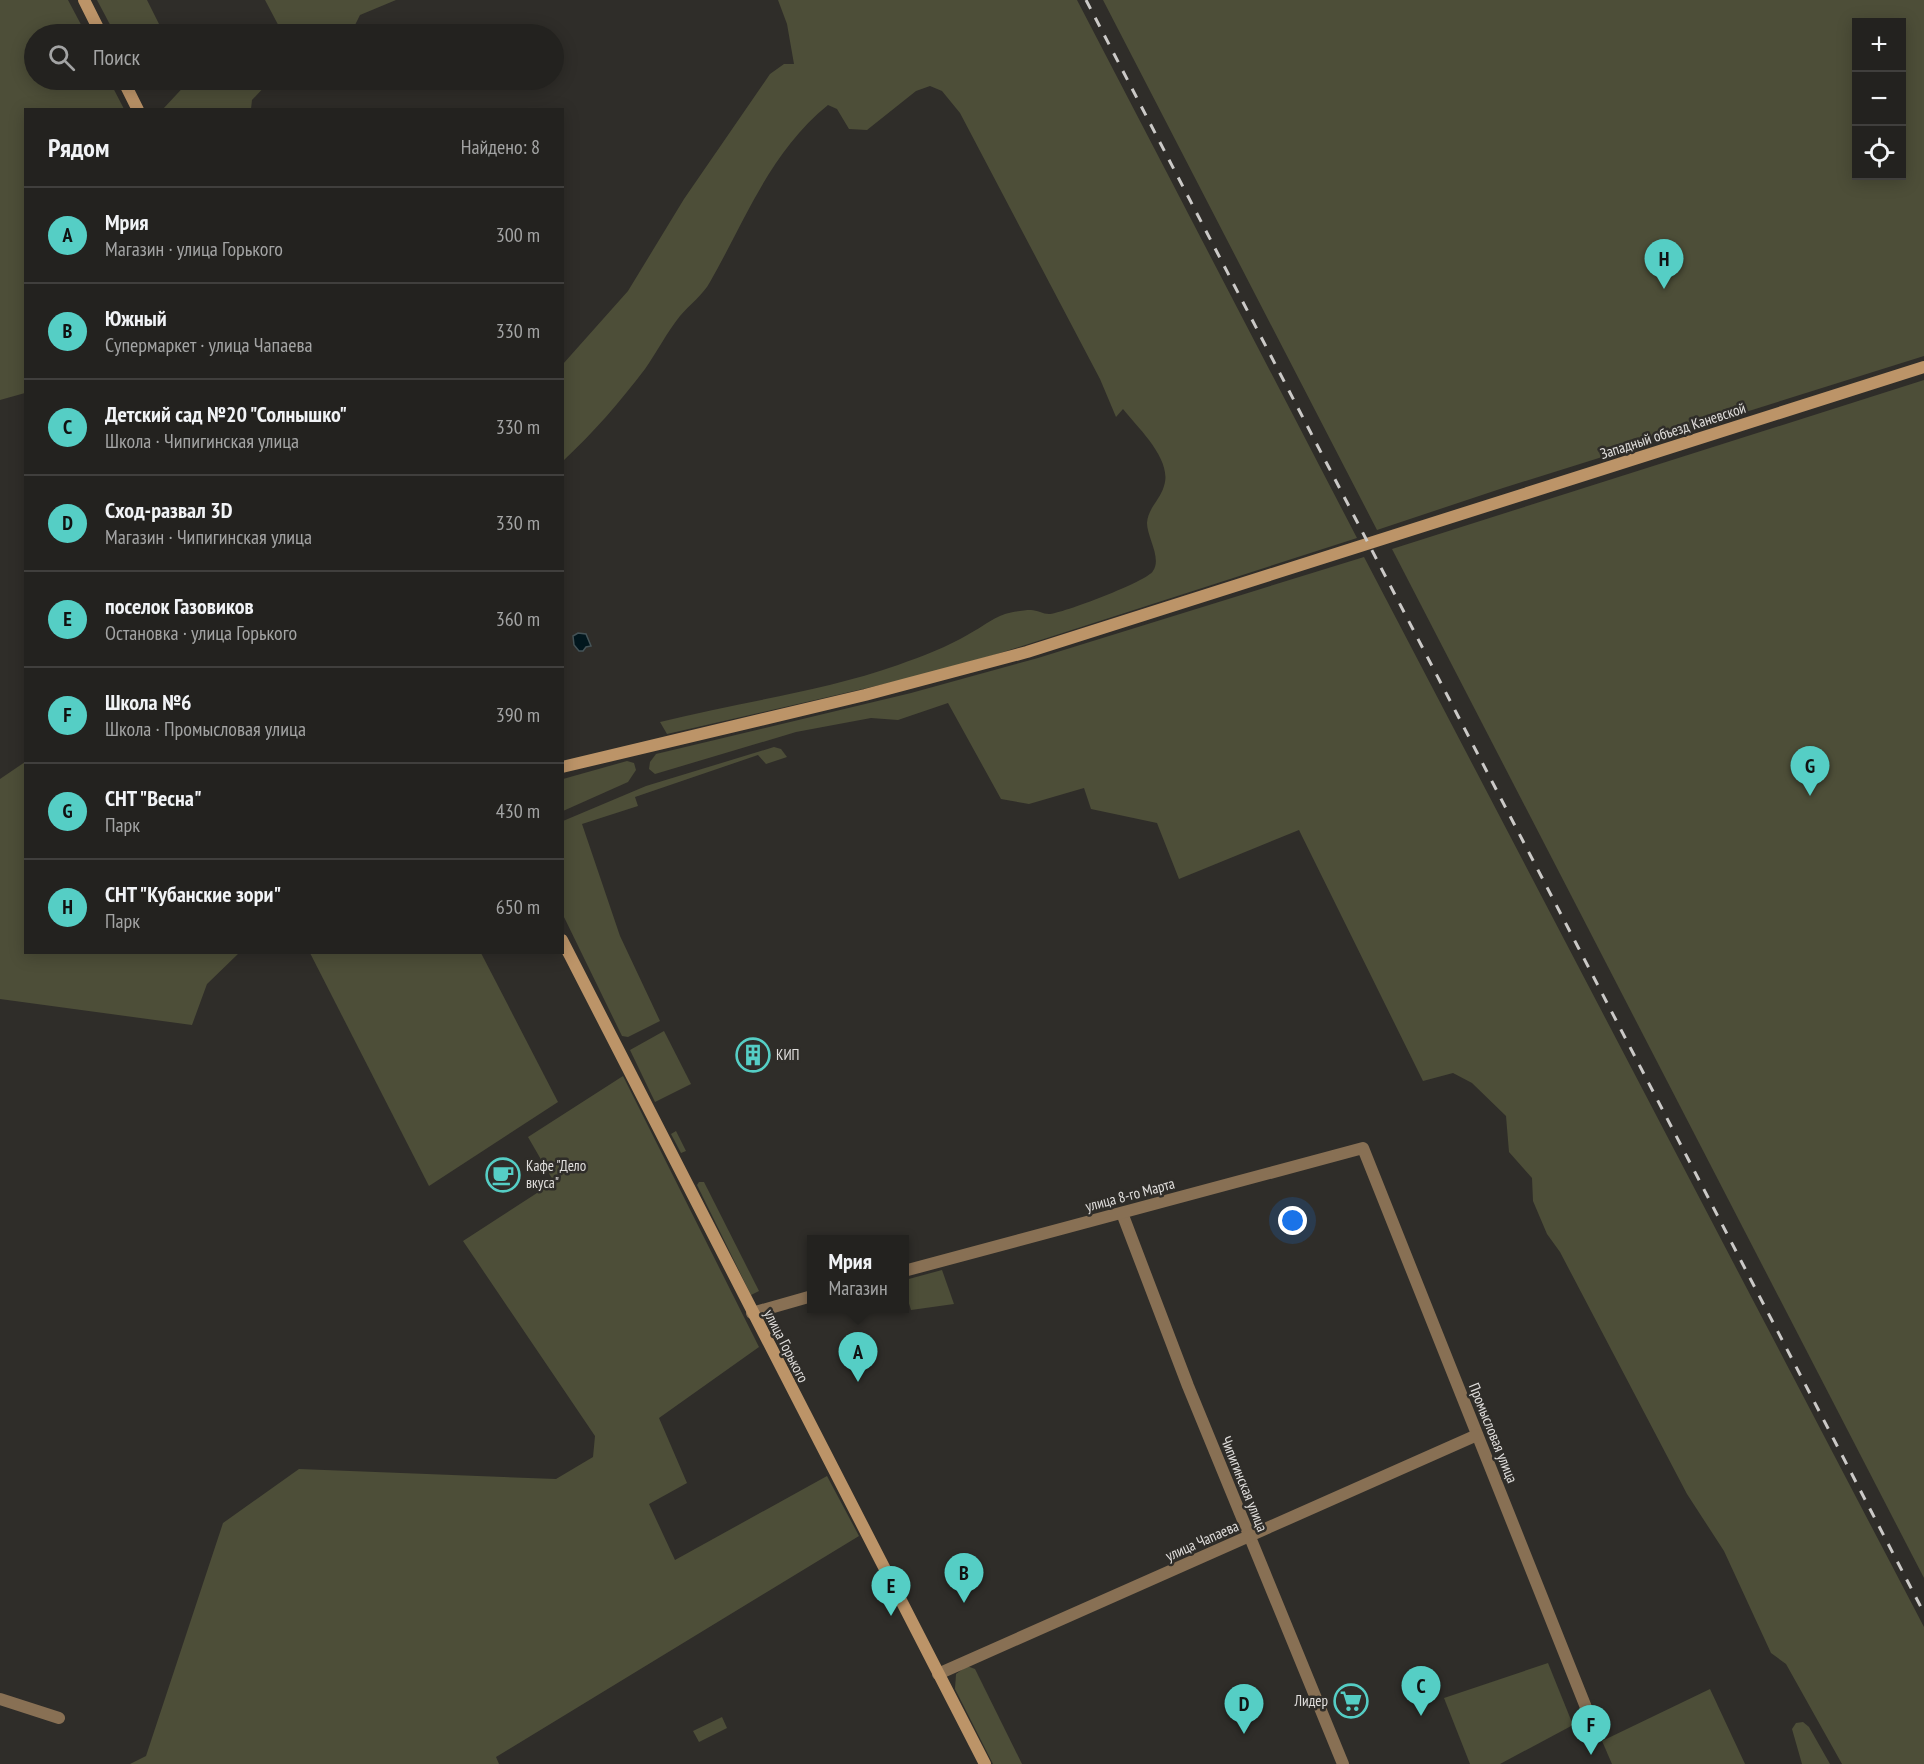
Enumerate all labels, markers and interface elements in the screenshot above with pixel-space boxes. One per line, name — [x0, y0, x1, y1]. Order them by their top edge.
map controls — [1852, 18, 1906, 180]
button: + — [1852, 18, 1906, 72]
search box — [24, 24, 564, 90]
icon: search — [45, 41, 78, 74]
text: Поиск — [93, 43, 140, 71]
button: − — [1852, 72, 1906, 126]
button: locate — [1852, 126, 1906, 180]
text: Рядом — [48, 131, 109, 164]
text: Найдено: 8 — [461, 134, 540, 160]
text: Мрия — [105, 208, 149, 236]
text: A — [62, 222, 73, 248]
text: 300 m — [496, 222, 540, 248]
text: Магазин · улица Горького — [105, 236, 283, 262]
pin: H — [1644, 240, 1684, 289]
text: Южный — [105, 304, 167, 332]
text: B — [63, 318, 72, 344]
text: 330 m — [496, 318, 540, 344]
text: Супермаркет · улица Чапаева — [105, 332, 313, 358]
street label: Западный объезд Каневской — [1598, 398, 1748, 463]
text: Детский сад №20 "Солнышко" — [105, 400, 347, 428]
text: C — [63, 414, 72, 440]
text: 330 m — [496, 414, 540, 440]
text: Школа · Чипигинская улица — [105, 428, 299, 454]
text: Сход-развал 3D — [105, 496, 233, 524]
text: D — [62, 510, 73, 536]
text: 330 m — [496, 510, 540, 536]
text: Магазин · Чипигинская улица — [105, 524, 312, 550]
text: поселок Газовиков — [105, 592, 254, 620]
text: E — [63, 606, 72, 632]
text: 360 m — [496, 606, 540, 632]
text: Остановка · улица Горького — [105, 620, 297, 646]
text: Школа №6 — [105, 688, 192, 716]
text: F — [63, 702, 72, 728]
text: 390 m — [496, 702, 540, 728]
text: Школа · Промысловая улица — [105, 716, 306, 742]
pin: G — [1790, 746, 1830, 796]
text: СНТ "Весна" — [105, 784, 202, 812]
text: G — [62, 798, 73, 824]
text: 430 m — [496, 798, 540, 824]
text: Парк — [105, 812, 140, 838]
text: СНТ "Кубанские зори" — [105, 880, 281, 908]
text: H — [62, 894, 73, 920]
text: 650 m — [496, 894, 540, 920]
text: Парк — [105, 908, 140, 934]
building icon: КИП — [735, 1037, 771, 1073]
place label: КИП — [776, 1045, 799, 1064]
place label: Кафе "Дело вкуса" — [526, 1156, 586, 1192]
cafe icon: Кафе "Дело вкуса" — [485, 1157, 521, 1193]
street label: улица 8-го Марта — [1083, 1173, 1177, 1216]
your location — [1278, 1206, 1307, 1235]
popup — [807, 1235, 909, 1313]
text: Мрия — [828, 1247, 872, 1275]
text: Магазин — [828, 1275, 888, 1301]
street label: улица Горького — [760, 1306, 813, 1386]
pin: A — [838, 1332, 878, 1382]
street label: Промысловая улица — [1465, 1380, 1522, 1486]
street label: Чипигинская улица — [1217, 1433, 1272, 1534]
street label: улица Чапаева — [1162, 1516, 1241, 1565]
pin: B — [944, 1554, 984, 1603]
pin: E — [872, 1566, 910, 1616]
pin: C — [1402, 1666, 1440, 1716]
supermarket icon: Лидер — [1333, 1683, 1369, 1719]
pin: D — [1224, 1684, 1264, 1734]
place label: Лидер — [1294, 1691, 1328, 1710]
pin: F — [1572, 1706, 1610, 1755]

